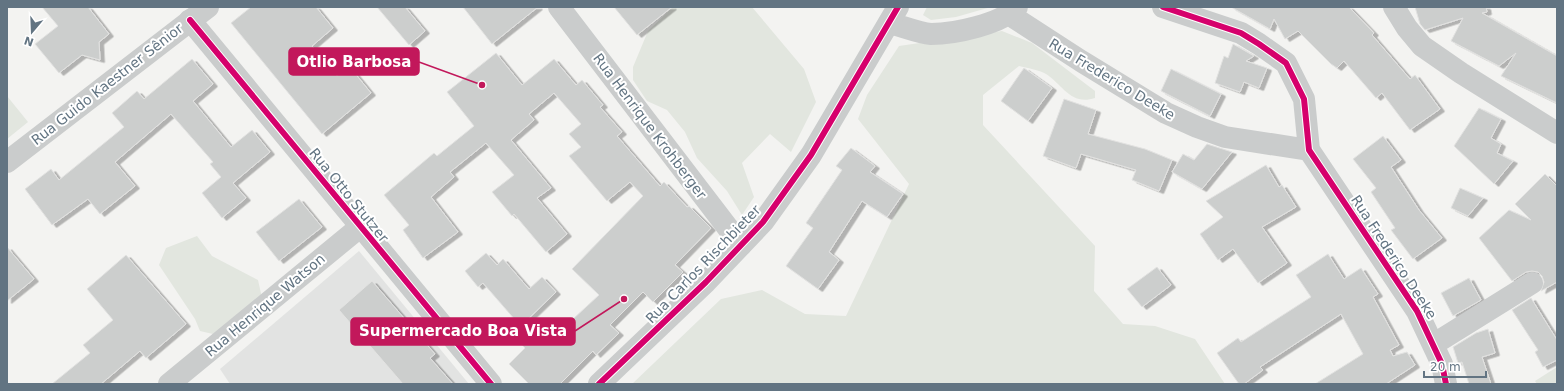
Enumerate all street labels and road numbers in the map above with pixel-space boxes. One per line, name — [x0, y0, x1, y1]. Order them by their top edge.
street label: Rua Guido Kaestner Sênior — [28, 20, 186, 148]
street label: Rua Frederico Deeke — [1046, 35, 1178, 123]
street label: Rua Henrique Krohberger — [590, 50, 710, 202]
street label: Rua Otto Stutzer — [306, 145, 392, 245]
street label: Rua Frederico Deeke — [1348, 192, 1440, 322]
street label: Rua Carlos Rischbieter — [642, 201, 764, 326]
street label: Rua Henrique Watson — [202, 250, 328, 360]

